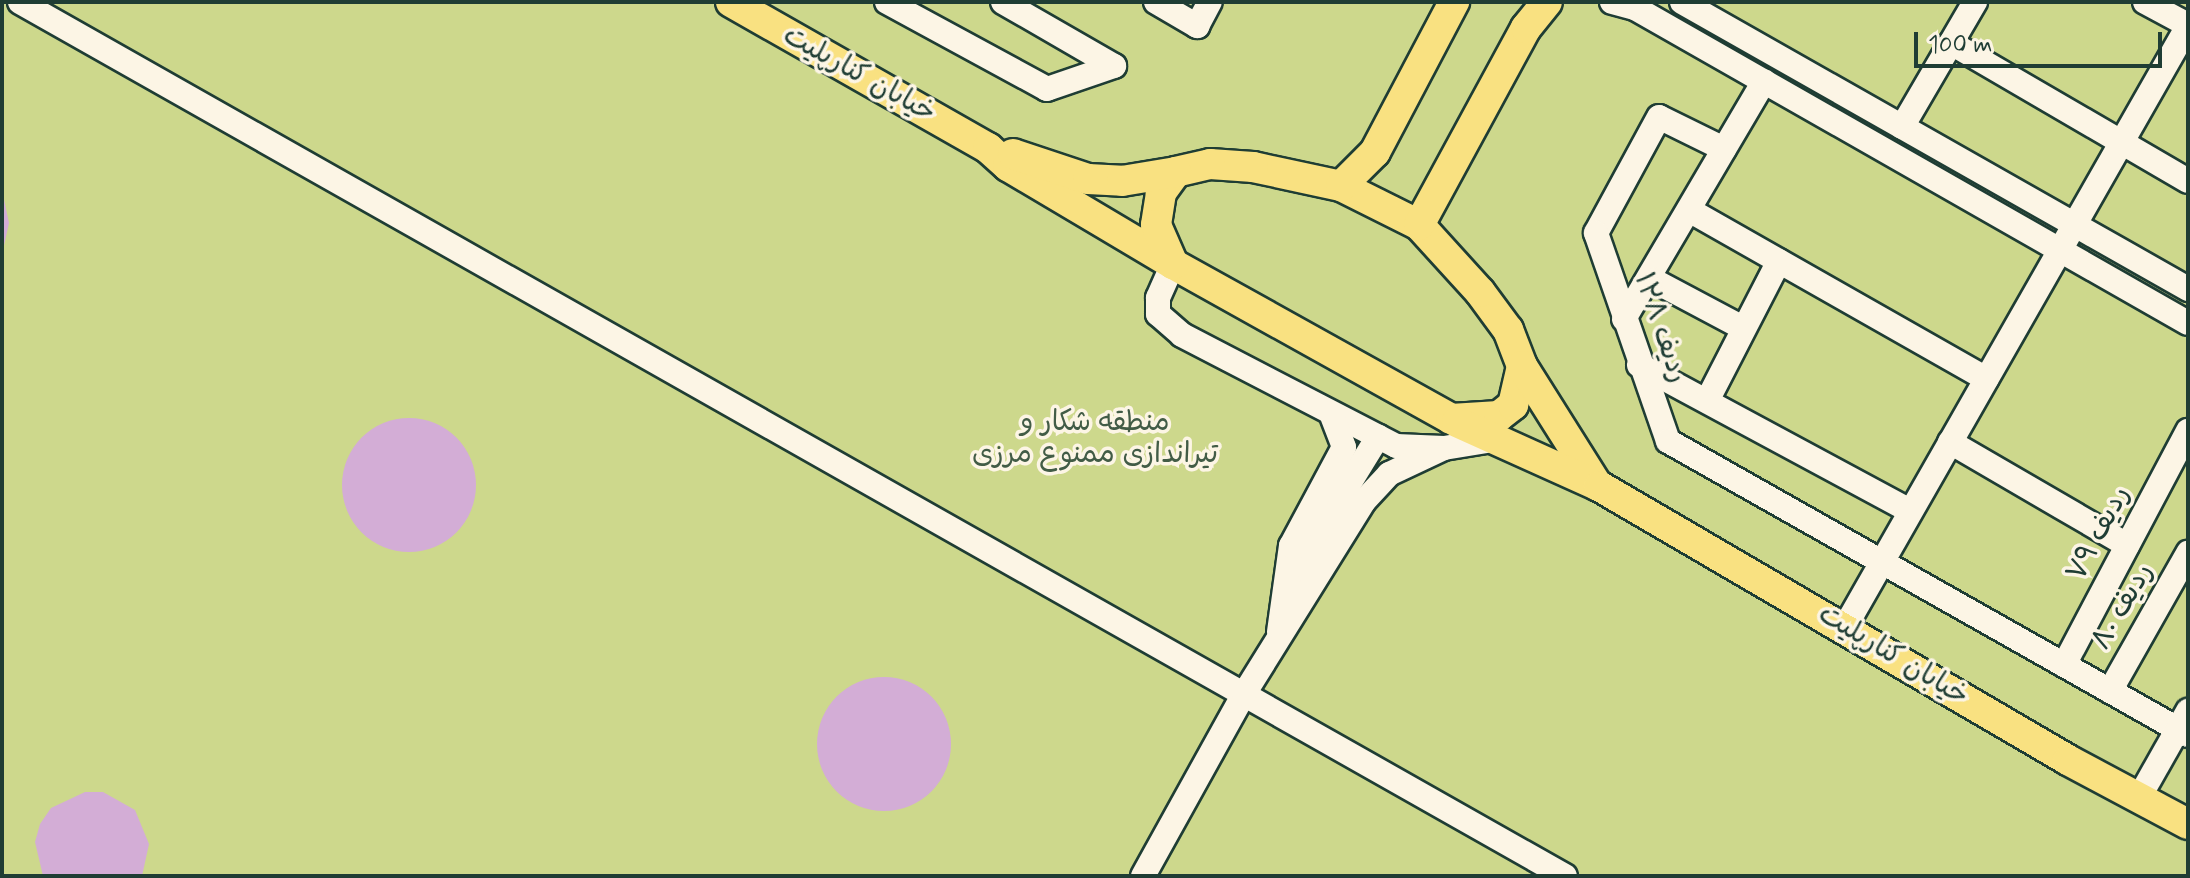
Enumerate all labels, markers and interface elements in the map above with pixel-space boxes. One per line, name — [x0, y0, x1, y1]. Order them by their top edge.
scale bar — [1918, 16, 2166, 66]
street label: خیابان کنارپلیت — [777, 19, 941, 131]
text: 100 m — [1928, 30, 1992, 61]
street label: ردیف ۱۲۸ — [1626, 269, 1694, 387]
park label: منطقه شکار و تیراندازی ممنوع مرزی — [972, 406, 1218, 472]
street label: ردیف ۷۹ — [2060, 481, 2138, 587]
street label: ردیف ۸۰ — [2085, 558, 2161, 656]
street label: خیابان کنارپلیت — [1812, 598, 1974, 714]

